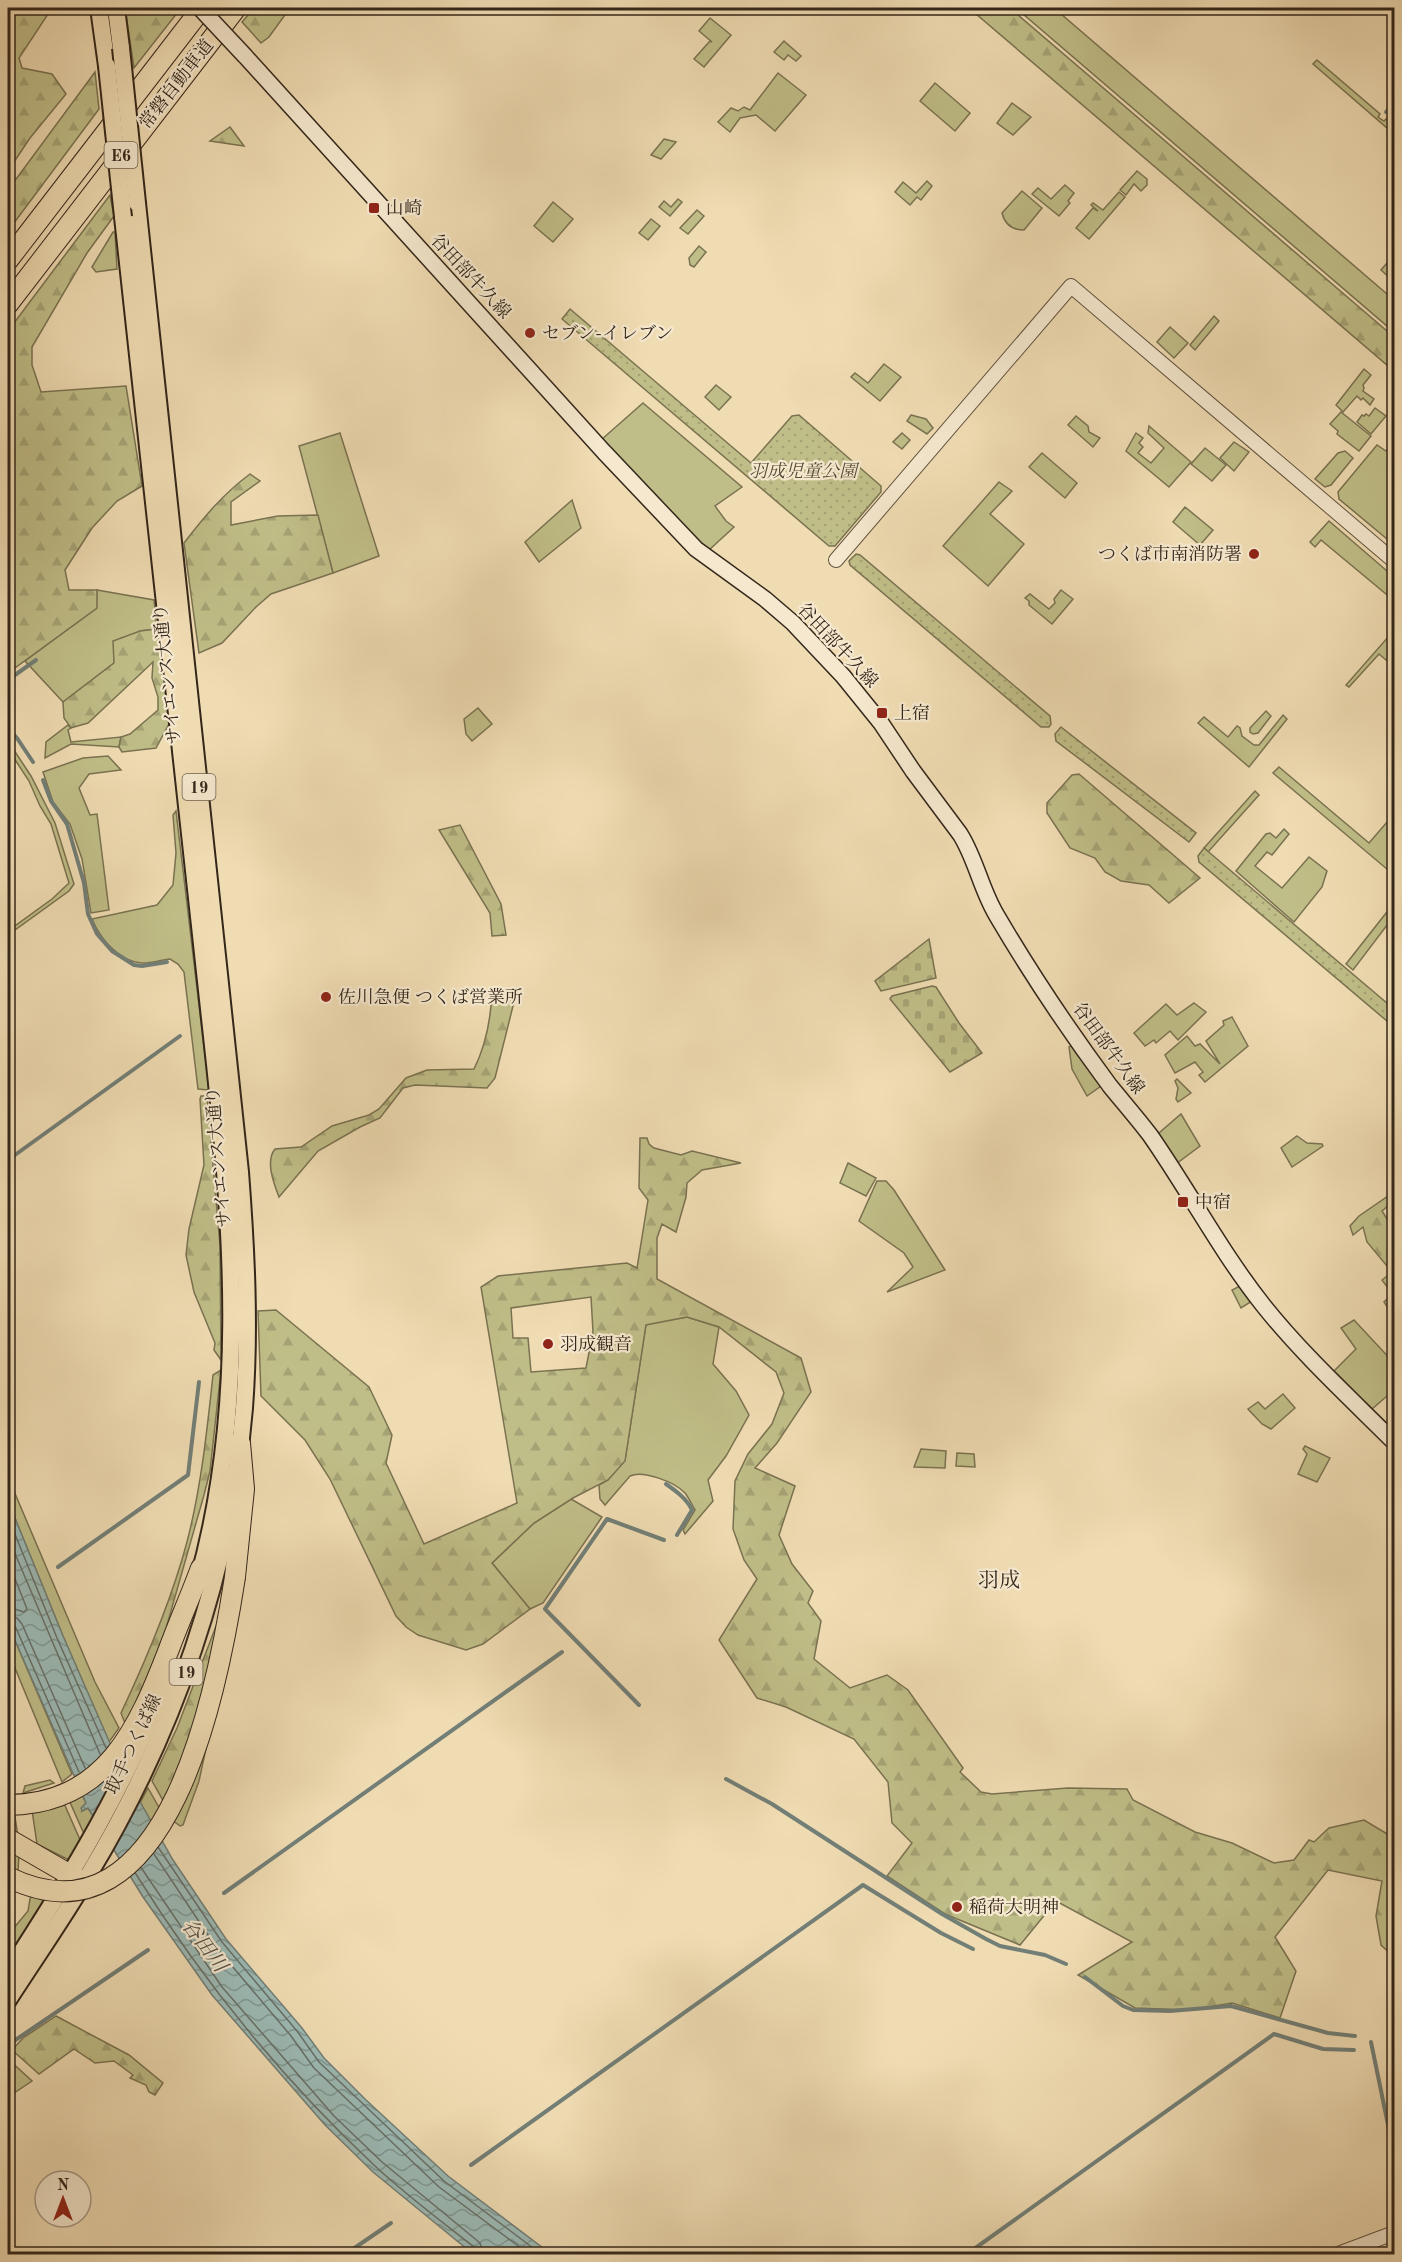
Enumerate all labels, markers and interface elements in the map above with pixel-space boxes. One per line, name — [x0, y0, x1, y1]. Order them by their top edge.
street label: 常磐自動車道 — [135, 35, 217, 133]
road number: E6 — [104, 142, 138, 168]
place label: 山崎 — [386, 198, 422, 218]
marker: 山崎 — [367, 201, 381, 215]
street label: 谷田部牛久線 — [427, 230, 515, 322]
place label: セブン-イレブン — [542, 324, 673, 343]
marker: セブン-イレブン — [523, 326, 537, 340]
park label: 羽成児童公園 — [749, 461, 860, 481]
place label: つくば市南消防署 — [1098, 544, 1242, 564]
marker: つくば市南消防署 — [1247, 547, 1261, 561]
street label: 谷田部牛久線 — [794, 599, 882, 691]
street label: サイエンス大通り — [150, 603, 184, 745]
place label: 上宿 — [894, 703, 930, 723]
marker: 上宿 — [875, 706, 889, 720]
road number: 19 — [182, 774, 216, 800]
place label: 佐川急便 つくば営業所 — [338, 987, 523, 1007]
marker: 佐川急便 つくば営業所 — [319, 990, 333, 1004]
street label: 谷田部牛久線 — [1069, 998, 1149, 1098]
street label: サイエンス大通り — [202, 1086, 234, 1228]
place label: 中宿 — [1195, 1192, 1231, 1212]
marker: 中宿 — [1176, 1195, 1190, 1209]
place label: 羽成観音 — [560, 1334, 632, 1354]
marker: 羽成観音 — [541, 1337, 555, 1351]
district label: 羽成 — [978, 1569, 1020, 1592]
road number: 19 — [170, 1659, 202, 1685]
street label: 取手つくば線 — [101, 1691, 165, 1797]
place label: 稲荷大明神 — [969, 1897, 1059, 1917]
marker: 稲荷大明神 — [950, 1900, 964, 1914]
water label: 谷田川 — [177, 1915, 232, 1978]
north arrow — [33, 2169, 93, 2229]
text: N — [57, 2178, 70, 2194]

